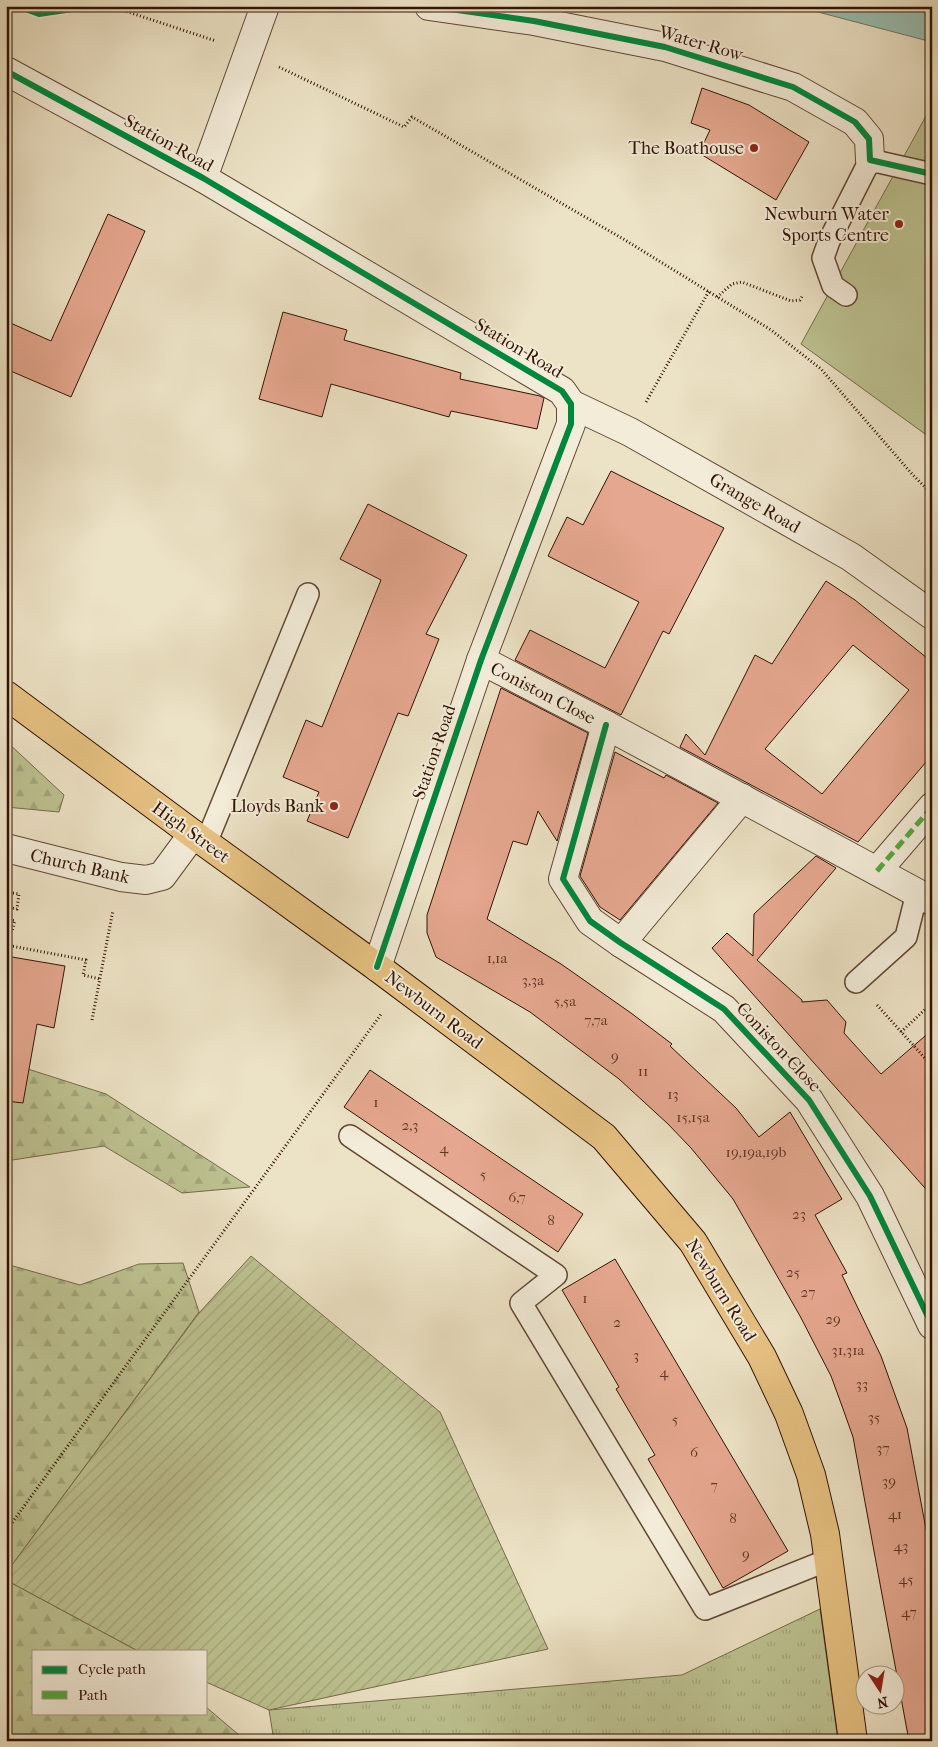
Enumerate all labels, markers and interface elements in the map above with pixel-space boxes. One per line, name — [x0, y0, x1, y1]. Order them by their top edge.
street label: Water Row — [655, 21, 746, 66]
street label: Station Road — [120, 110, 217, 177]
place label: The Boathouse — [628, 138, 744, 159]
marker: The Boathouse — [748, 142, 760, 154]
place label: Newburn Water Sports Centre — [764, 204, 889, 246]
marker: Newburn Water Sports Centre — [893, 218, 905, 230]
street label: Station Road — [471, 314, 567, 383]
street label: Grange Road — [705, 469, 804, 538]
street label: Coniston Close — [487, 658, 599, 729]
street label: Station Road — [408, 702, 461, 802]
place label: Lloyds Bank — [231, 796, 325, 817]
street label: High Street — [148, 797, 234, 868]
marker: Lloyds Bank — [328, 800, 340, 812]
street label: Church Bank — [28, 845, 132, 888]
house number: 1,1a — [487, 949, 508, 967]
street label: Newburn Road — [381, 967, 487, 1054]
house number: 3,3a — [522, 971, 545, 989]
house number: 5,5a — [554, 992, 577, 1010]
street label: Coniston Close — [732, 998, 826, 1097]
house number: 7,7a — [584, 1011, 609, 1029]
house number: 9 — [611, 1047, 619, 1065]
house number: 11 — [638, 1062, 648, 1080]
house number: 13 — [667, 1085, 679, 1103]
house number: 1 — [373, 1093, 379, 1111]
house number: 15,15a — [676, 1108, 711, 1126]
house number: 2,3 — [402, 1116, 418, 1134]
house number: 4 — [440, 1139, 450, 1157]
house number: 19,19a,19b — [726, 1143, 787, 1161]
house number: 5 — [480, 1165, 486, 1183]
house number: 6,7 — [508, 1188, 526, 1206]
house number: 23 — [792, 1205, 806, 1223]
house number: 8 — [547, 1211, 555, 1229]
street label: Newburn Road — [681, 1235, 761, 1346]
house number: 25 — [786, 1263, 800, 1281]
house number: 27 — [801, 1283, 815, 1301]
house number: 1 — [582, 1289, 588, 1307]
house number: 29 — [825, 1310, 841, 1328]
house number: 2 — [613, 1313, 621, 1331]
house number: 31,31a — [832, 1341, 866, 1359]
house number: 3 — [633, 1346, 639, 1364]
house number: 4 — [660, 1363, 670, 1381]
house number: 33 — [856, 1375, 868, 1393]
house number: 35 — [868, 1408, 880, 1426]
house number: 5 — [672, 1410, 678, 1428]
house number: 37 — [876, 1439, 890, 1457]
house number: 6 — [690, 1443, 699, 1461]
house number: 39 — [882, 1472, 896, 1490]
house number: 7 — [710, 1476, 718, 1494]
house number: 41 — [888, 1505, 902, 1523]
house number: 8 — [729, 1509, 737, 1527]
house number: 43 — [893, 1537, 909, 1555]
house number: 9 — [742, 1545, 750, 1563]
house number: 45 — [899, 1570, 913, 1588]
house number: 47 — [901, 1603, 917, 1621]
legend — [32, 1650, 208, 1714]
text: Cycle path — [78, 1660, 146, 1678]
north arrow — [856, 1664, 906, 1714]
text: Path — [78, 1686, 108, 1704]
text: N — [875, 1693, 890, 1712]

